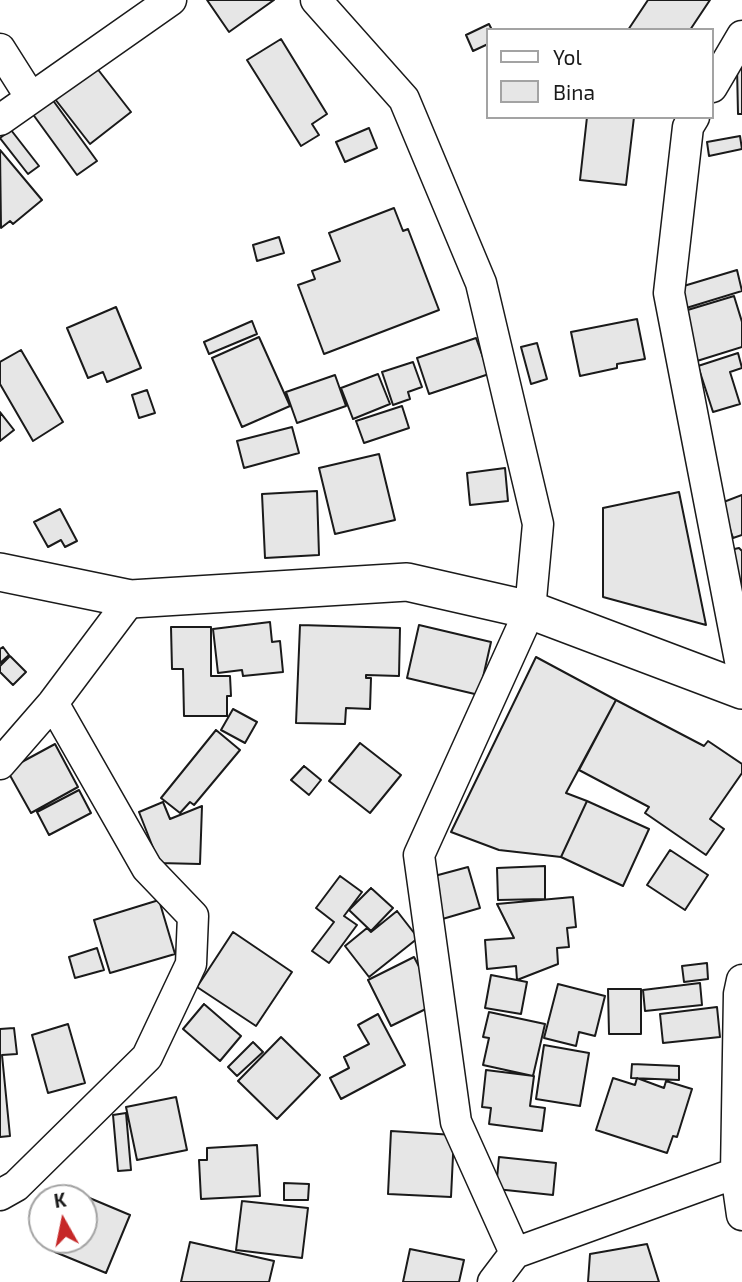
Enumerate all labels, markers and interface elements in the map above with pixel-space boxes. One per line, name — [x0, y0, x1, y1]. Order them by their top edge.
legend — [486, 28, 714, 119]
text: Yol — [553, 44, 582, 69]
text: Bina — [553, 79, 595, 104]
north arrow — [28, 1184, 98, 1254]
text: K — [52, 1187, 68, 1212]

